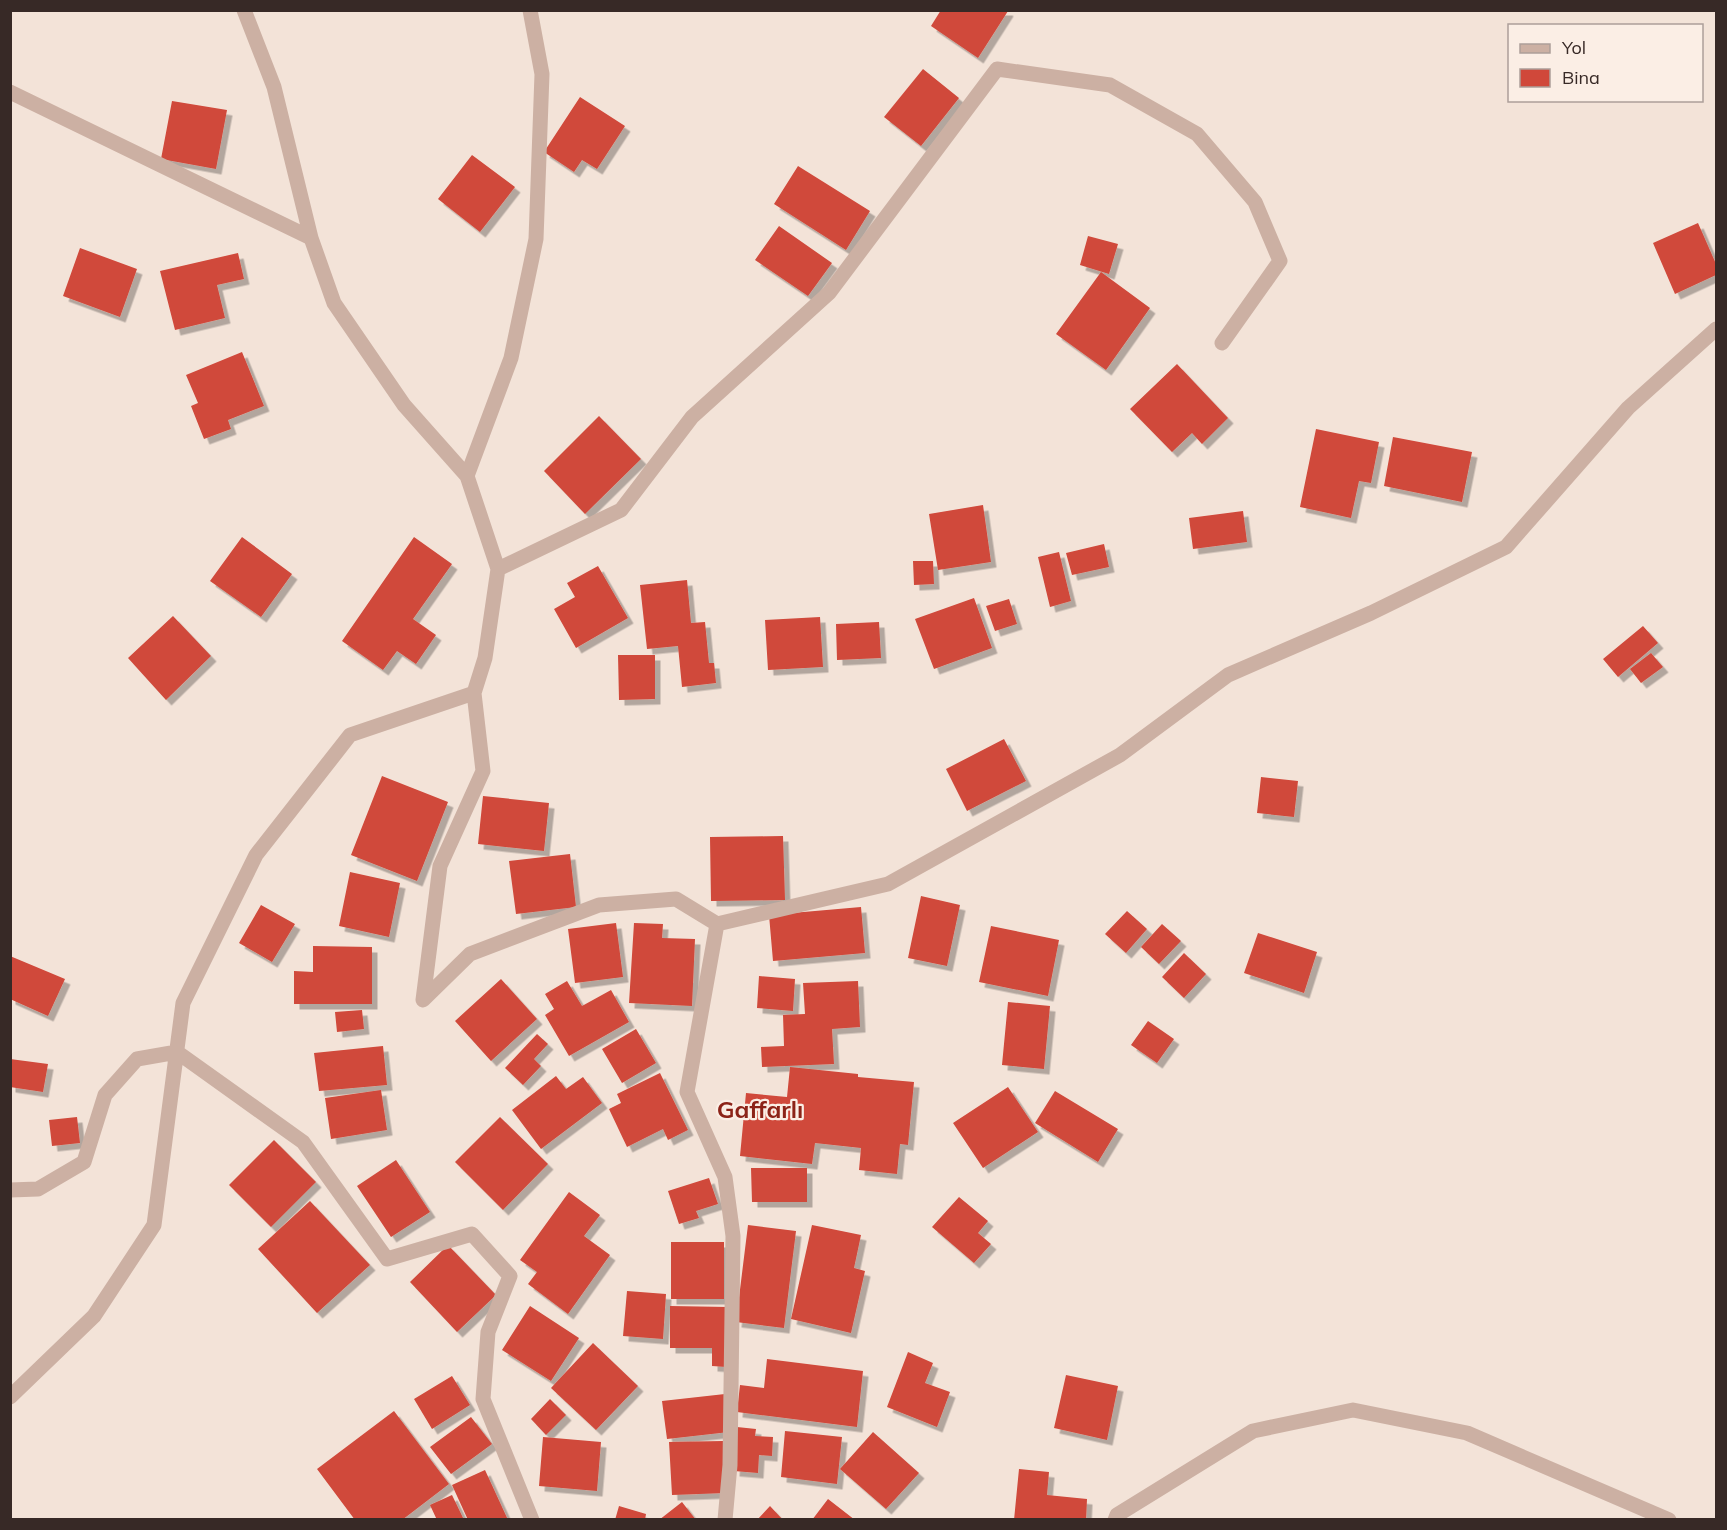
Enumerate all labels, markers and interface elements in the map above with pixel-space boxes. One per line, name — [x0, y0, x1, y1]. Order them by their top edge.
legend — [1508, 24, 1703, 102]
text: Yol — [1561, 36, 1586, 59]
text: Bina — [1562, 66, 1600, 89]
district label: Gaffarlı — [717, 1094, 803, 1124]

